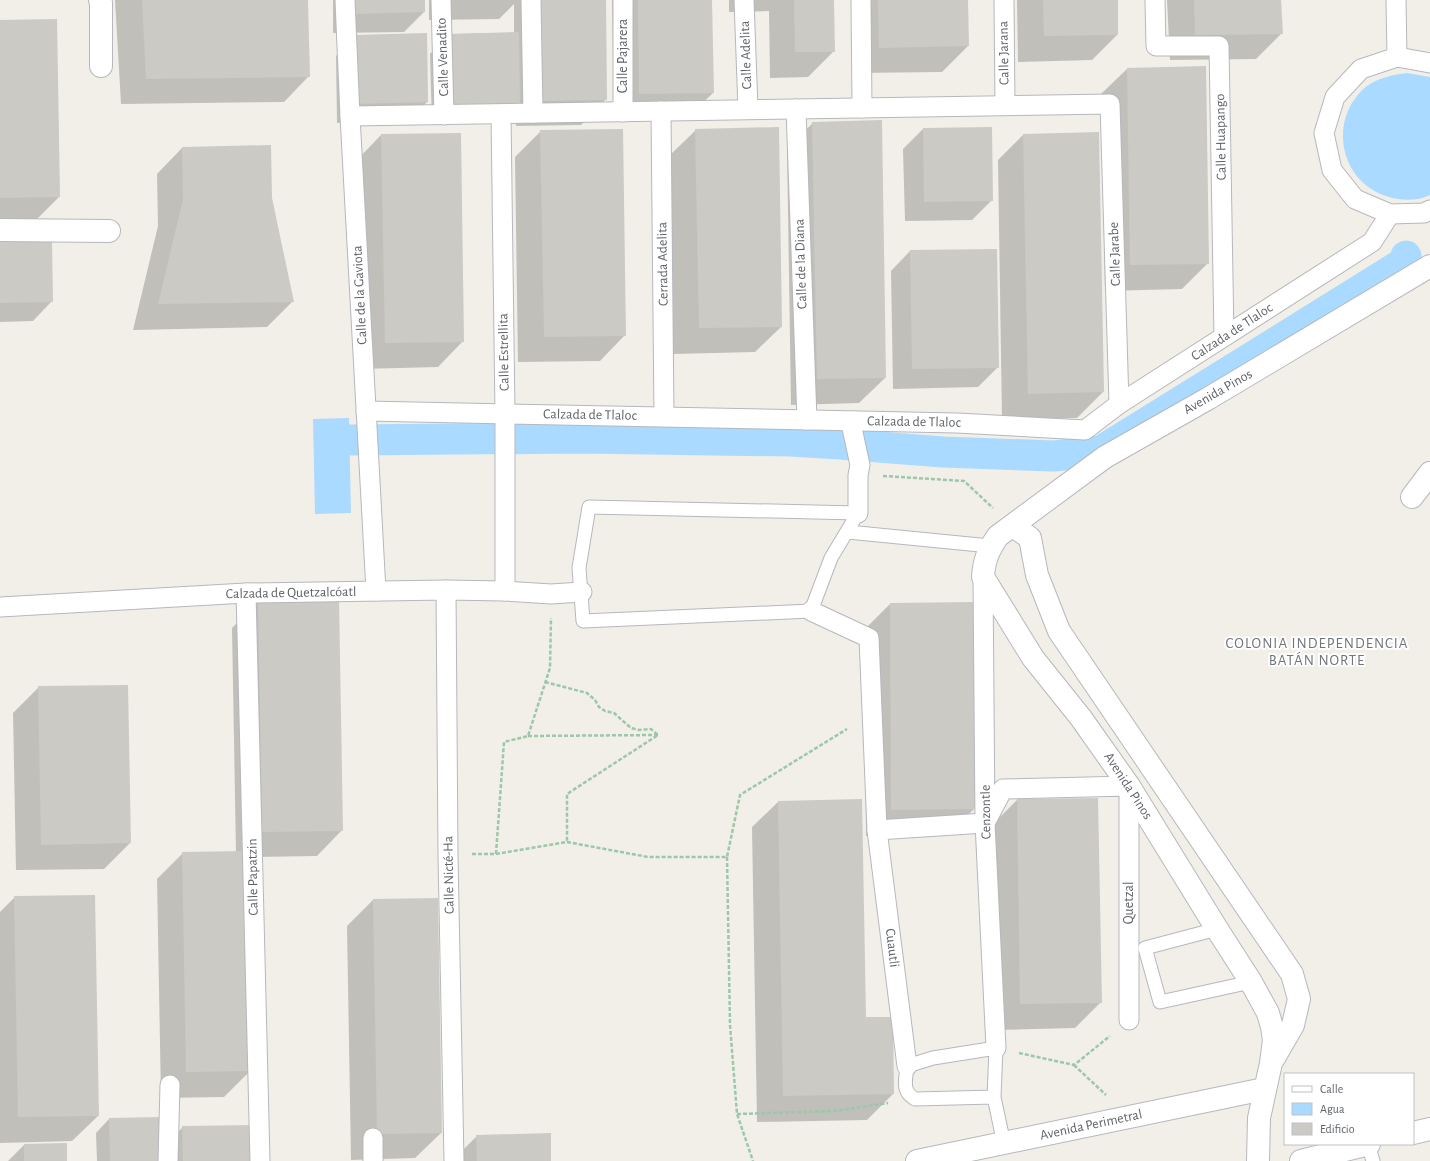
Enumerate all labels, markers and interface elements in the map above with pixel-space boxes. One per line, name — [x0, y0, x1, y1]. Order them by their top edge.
street label: Calle Venadito — [435, 17, 451, 97]
street label: Calle Pajarera — [616, 18, 630, 93]
street label: Calle Adelita — [738, 20, 754, 90]
street label: Calle Jarana — [996, 20, 1012, 85]
street label: Calle Huapango — [1213, 93, 1229, 181]
street label: Calle de la Diana — [792, 218, 810, 309]
street label: Cerrada Adelita — [655, 221, 671, 306]
street label: Calle Jarabe — [1107, 222, 1123, 286]
street label: Calle de la Gaviota — [350, 244, 370, 345]
street label: Calzada de Tlaloc — [1189, 300, 1276, 363]
street label: Calle Estrellita — [496, 312, 512, 391]
street label: Avenida Pinos — [1181, 367, 1255, 417]
street label: Calzada de Tlaloc — [543, 407, 638, 423]
street label: Calzada de Tlaloc — [867, 414, 962, 430]
street label: Calzada de Quetzalcóatl — [225, 585, 357, 601]
district label: COLONIA INDEPENDENCIA BATÁN NORTE — [1226, 636, 1408, 668]
street label: Avenida Pinos — [1101, 750, 1155, 822]
street label: Cenzontle — [979, 785, 993, 839]
street label: Calle Nicté-Ha — [441, 835, 457, 914]
street label: Calle Papatzin — [245, 838, 261, 916]
street label: Quetzal — [1122, 882, 1136, 924]
street label: Cuautli — [883, 928, 901, 968]
legend — [1284, 1073, 1414, 1145]
text: Calle — [1320, 1083, 1343, 1095]
text: Agua — [1320, 1103, 1345, 1115]
street label: Avenida Perimetral — [1039, 1107, 1143, 1143]
text: Edificio — [1320, 1123, 1355, 1135]

